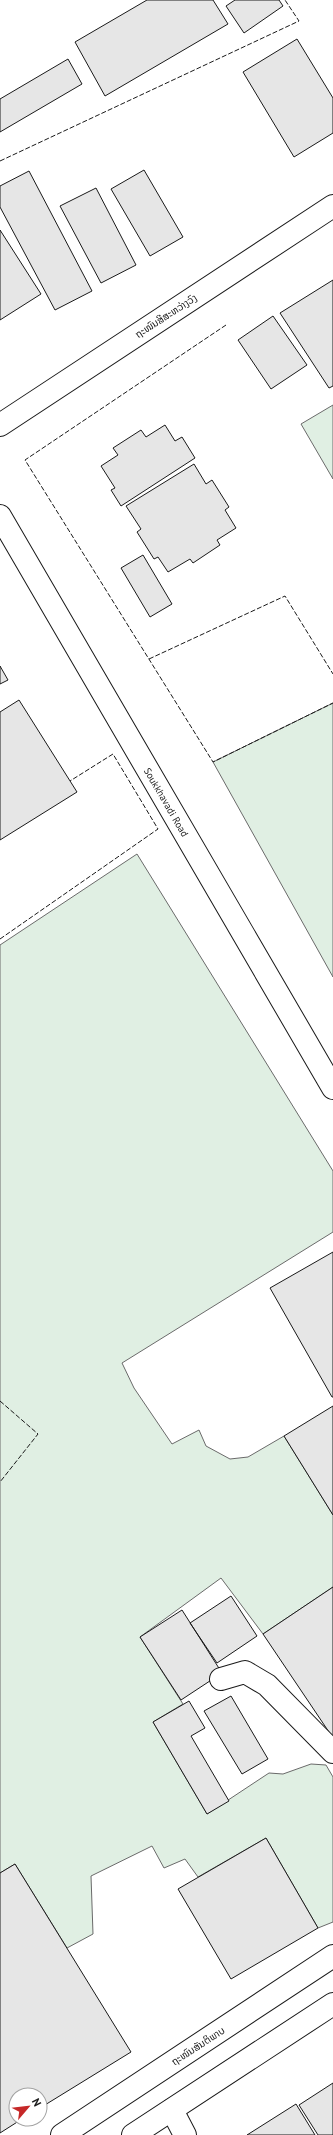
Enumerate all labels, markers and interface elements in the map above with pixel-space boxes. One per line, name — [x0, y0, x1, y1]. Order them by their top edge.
street label: ຖະໜົນສີສະຫວ່າງວົງ — [132, 291, 200, 341]
street label: Soukkhavadi Road — [141, 765, 192, 839]
street label: ຖະໜົນສັນຕິພາບ — [169, 2024, 227, 2068]
north arrow — [8, 2087, 48, 2127]
text: N — [29, 2096, 45, 2109]

